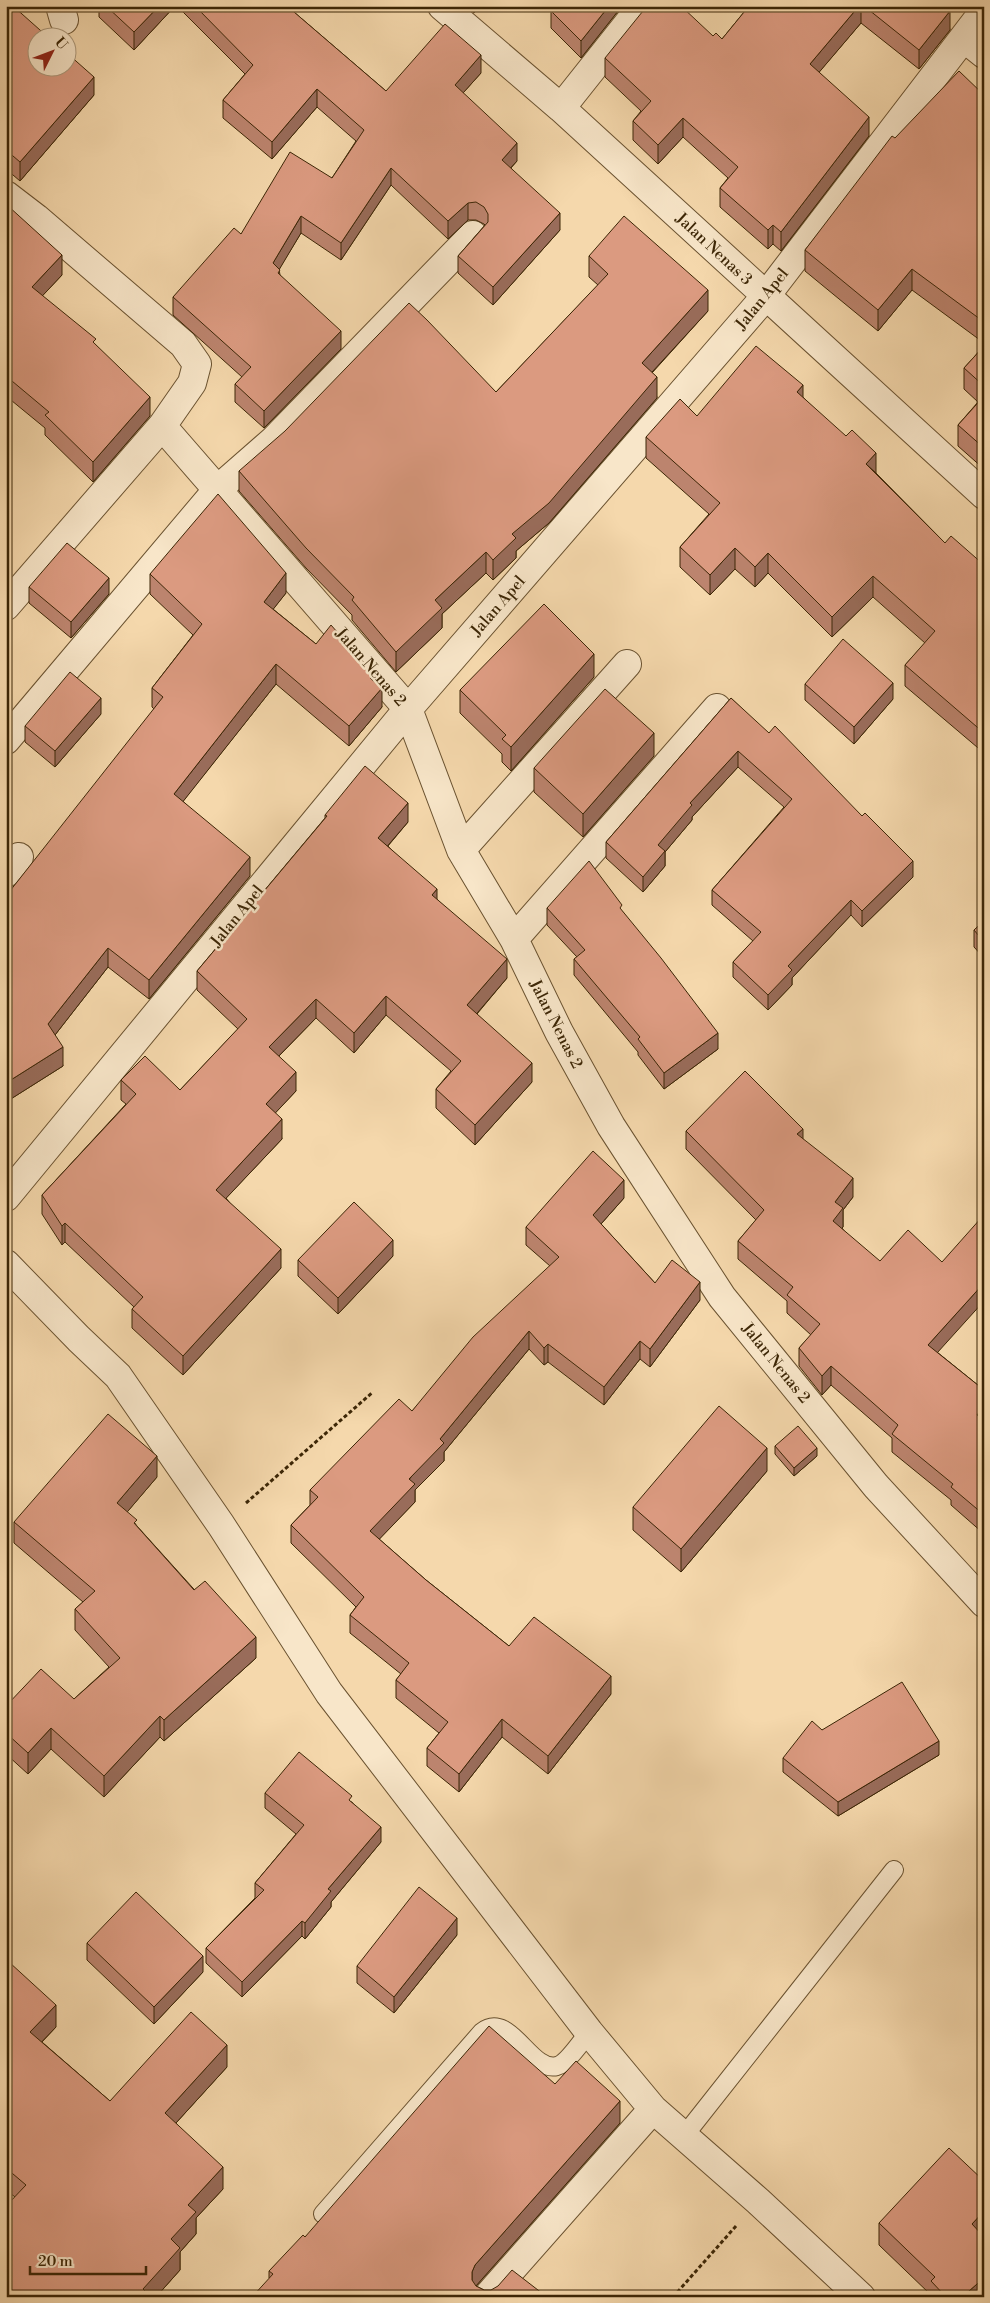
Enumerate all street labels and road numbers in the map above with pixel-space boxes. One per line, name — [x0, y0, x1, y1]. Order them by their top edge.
street label: Jalan Nenas 3 — [671, 208, 756, 290]
street label: Jalan Apel — [730, 264, 793, 335]
street label: Jalan Apel — [466, 571, 530, 641]
street label: Jalan Nenas 2 — [331, 623, 410, 710]
street label: Jalan Apel — [205, 881, 268, 952]
street label: Jalan Nenas 2 — [525, 975, 587, 1072]
street label: Jalan Nenas 2 — [737, 1318, 814, 1407]

